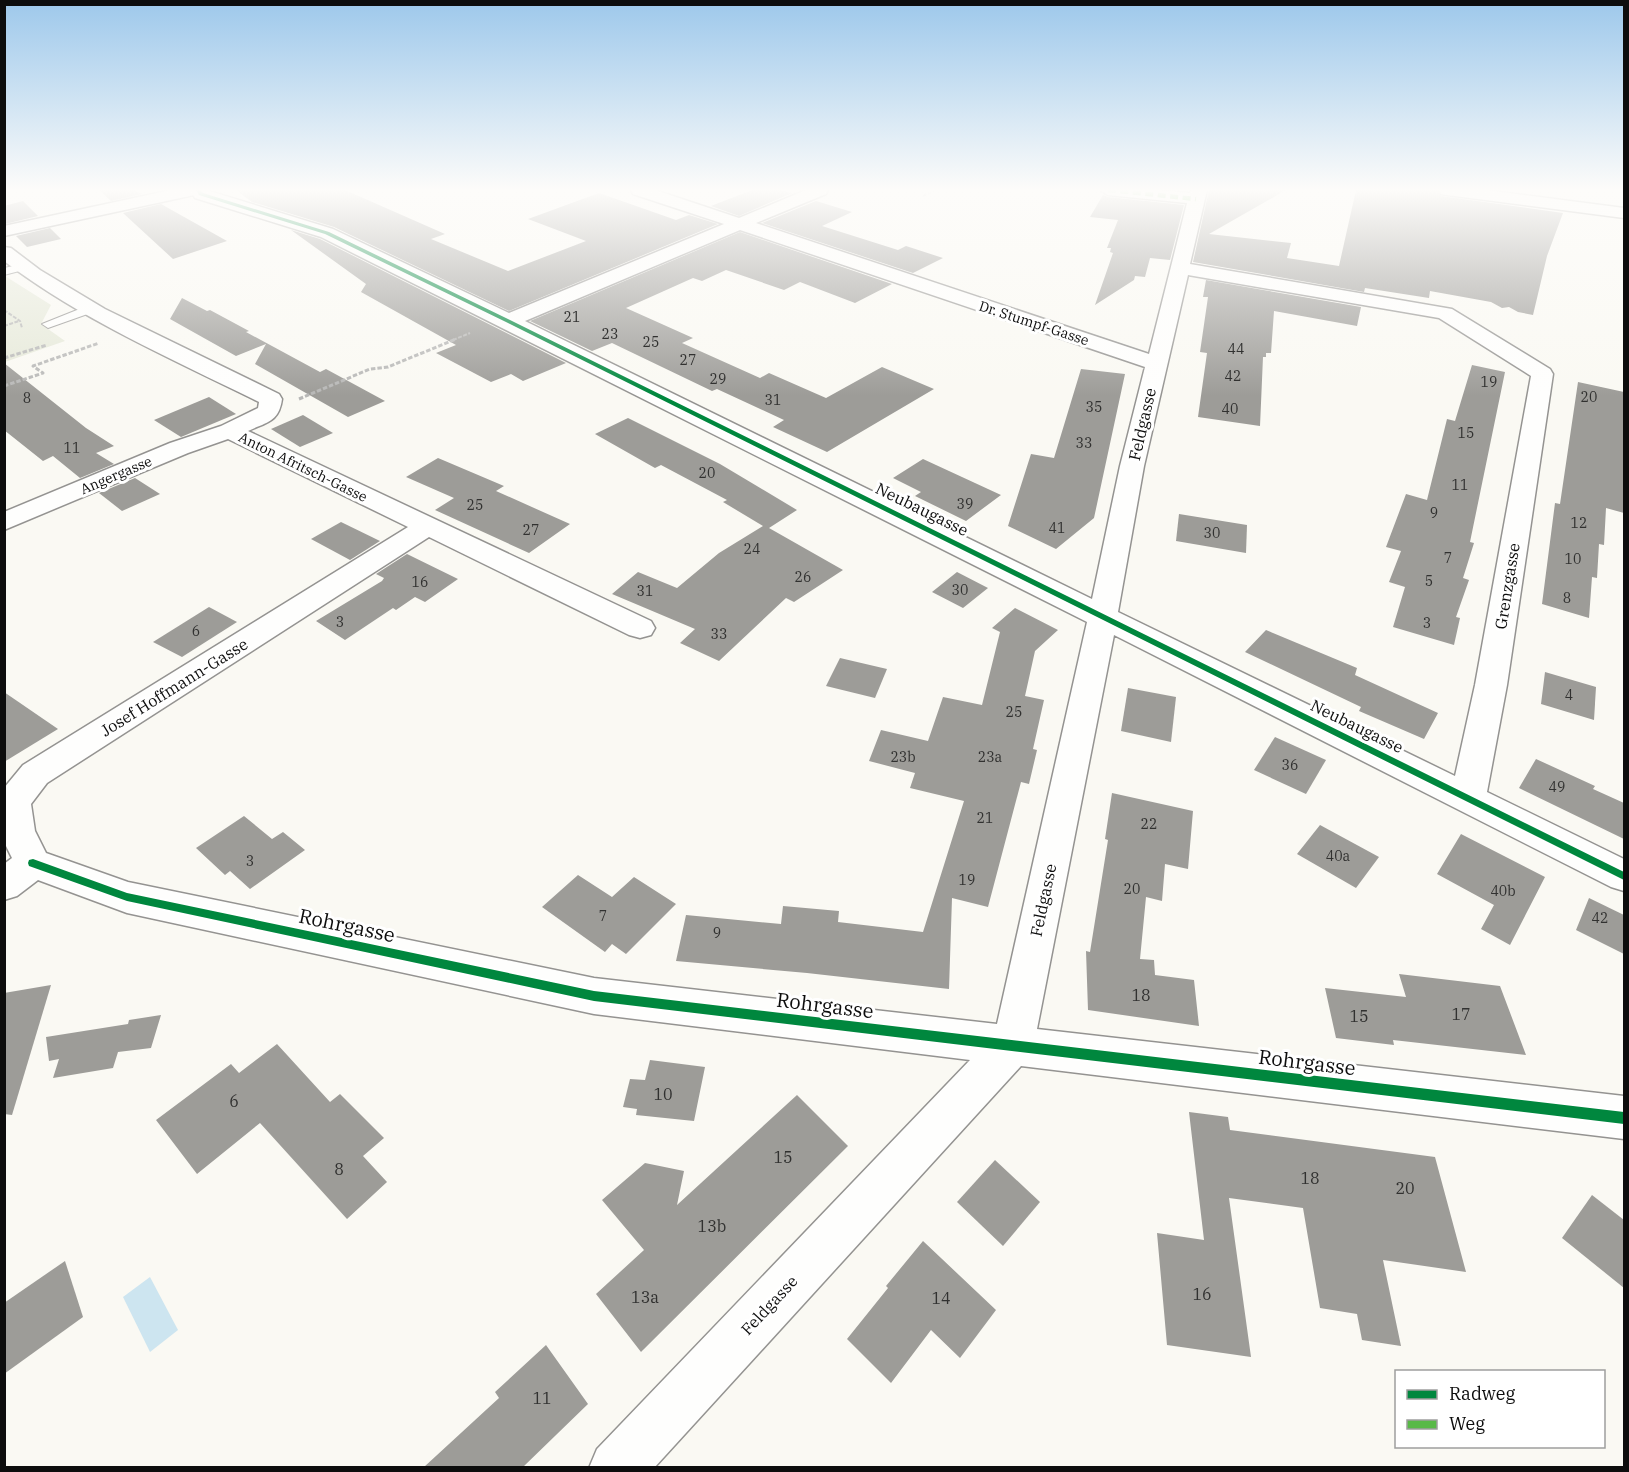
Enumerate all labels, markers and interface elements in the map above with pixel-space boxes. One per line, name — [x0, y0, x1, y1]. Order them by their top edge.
street label: Dr. Stumpf-Gasse — [977, 297, 1091, 349]
house number: 21 — [564, 308, 580, 326]
house number: 23 — [602, 325, 618, 343]
house number: 25 — [643, 333, 659, 351]
house number: 44 — [1228, 340, 1244, 358]
house number: 27 — [680, 351, 696, 369]
house number: 42 — [1225, 367, 1241, 385]
house number: 29 — [710, 370, 726, 388]
house number: 19 — [1481, 373, 1497, 391]
street label: Feldgasse — [1124, 386, 1160, 462]
house number: 20 — [1581, 388, 1597, 406]
house number: 8 — [23, 389, 31, 407]
house number: 31 — [765, 391, 781, 409]
house number: 35 — [1086, 398, 1102, 416]
house number: 40 — [1222, 400, 1238, 418]
house number: 15 — [1458, 424, 1474, 442]
street label: Anton Afritsch-Gasse — [236, 428, 370, 506]
house number: 33 — [1076, 434, 1092, 452]
house number: 11 — [64, 439, 80, 457]
street label: Angergasse — [77, 452, 155, 498]
house number: 20 — [699, 464, 715, 482]
house number: 11 — [1452, 476, 1468, 494]
street label: Neubaugasse — [872, 478, 972, 540]
house number: 39 — [957, 495, 973, 513]
house number: 25 — [467, 496, 483, 514]
house number: 9 — [1430, 504, 1438, 522]
house number: 12 — [1571, 514, 1587, 532]
house number: 41 — [1049, 519, 1065, 537]
house number: 27 — [523, 521, 539, 539]
house number: 30 — [1204, 524, 1220, 542]
house number: 24 — [744, 540, 760, 558]
street label: Grenzgasse — [1490, 541, 1524, 631]
house number: 7 — [1444, 549, 1452, 567]
house number: 10 — [1565, 550, 1581, 568]
house number: 26 — [795, 568, 811, 586]
house number: 5 — [1425, 572, 1433, 590]
house number: 16 — [412, 573, 428, 591]
house number: 30 — [952, 581, 968, 599]
house number: 31 — [637, 582, 653, 600]
house number: 8 — [1563, 589, 1571, 607]
house number: 3 — [336, 613, 344, 631]
house number: 3 — [1423, 614, 1431, 632]
house number: 6 — [192, 622, 200, 640]
house number: 33 — [711, 625, 727, 643]
street label: Josef Hoffmann-Gasse — [97, 634, 251, 740]
house number: 4 — [1565, 686, 1573, 704]
street label: Neubaugasse — [1307, 695, 1407, 757]
house number: 25 — [1006, 703, 1022, 721]
house number: 23b — [890, 748, 916, 766]
house number: 23a — [978, 748, 1003, 766]
house number: 36 — [1282, 756, 1298, 774]
house number: 49 — [1549, 778, 1565, 796]
house number: 21 — [977, 809, 993, 827]
house number: 22 — [1141, 815, 1157, 833]
house number: 40a — [1326, 847, 1351, 865]
house number: 3 — [246, 852, 254, 870]
street label: Feldgasse — [1026, 862, 1060, 938]
house number: 19 — [959, 871, 975, 889]
house number: 20 — [1124, 880, 1140, 898]
house number: 40b — [1490, 882, 1516, 900]
street label: Rohrgasse — [296, 902, 398, 948]
house number: 7 — [599, 907, 607, 925]
house number: 42 — [1592, 909, 1608, 927]
house number: 9 — [713, 924, 721, 942]
house number: 18 — [1131, 985, 1151, 1005]
street label: Rohrgasse — [775, 986, 875, 1024]
house number: 17 — [1451, 1004, 1471, 1024]
house number: 15 — [1349, 1006, 1369, 1026]
street label: Rohrgasse — [1257, 1043, 1357, 1081]
house number: 10 — [653, 1084, 673, 1104]
house number: 6 — [229, 1091, 239, 1111]
house number: 15 — [773, 1147, 793, 1167]
house number: 8 — [334, 1159, 344, 1179]
house number: 18 — [1300, 1168, 1320, 1188]
house number: 20 — [1395, 1178, 1415, 1198]
house number: 13b — [698, 1216, 726, 1236]
street label: Feldgasse — [736, 1271, 802, 1339]
house number: 16 — [1192, 1284, 1212, 1304]
house number: 13a — [631, 1287, 659, 1307]
house number: 14 — [931, 1288, 951, 1308]
legend — [1395, 1370, 1605, 1448]
text: Radweg — [1449, 1382, 1515, 1405]
house number: 11 — [532, 1388, 552, 1408]
text: Weg — [1449, 1412, 1485, 1435]

